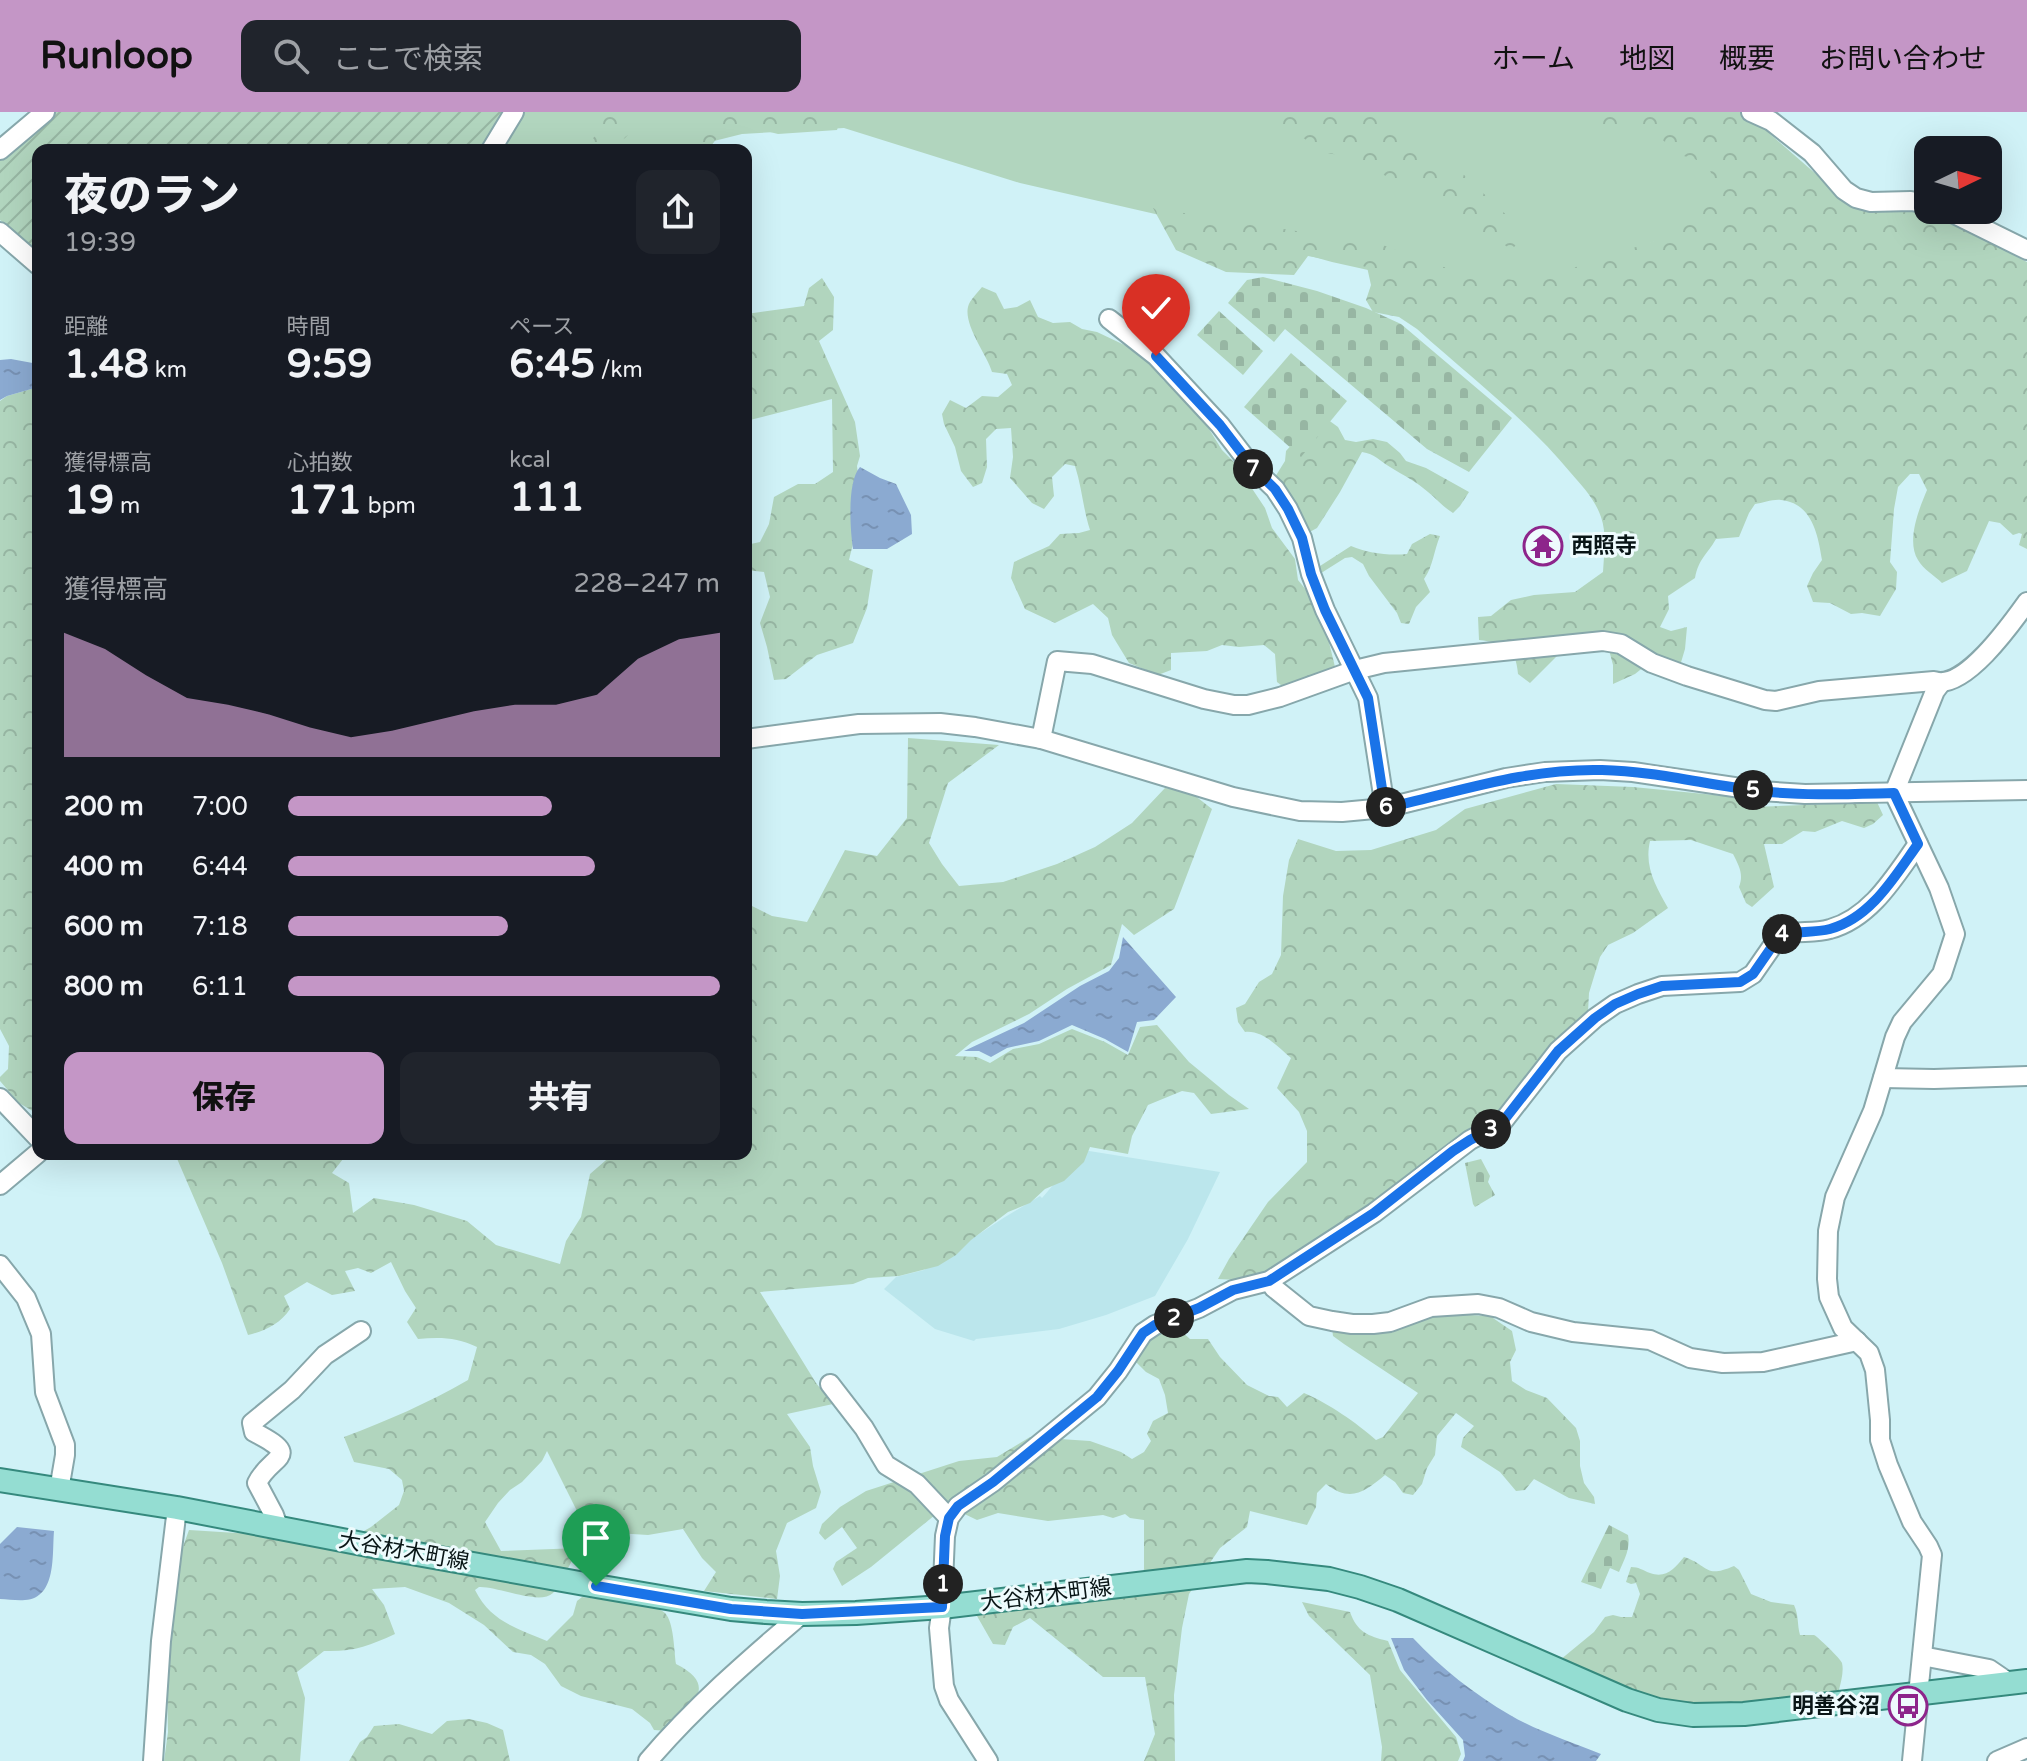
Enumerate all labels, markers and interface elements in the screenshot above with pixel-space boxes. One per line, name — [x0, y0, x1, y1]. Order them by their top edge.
search box — [241, 20, 801, 92]
text: Runloop — [40, 33, 193, 79]
icon: search — [269, 34, 313, 78]
text: ここで検索 — [333, 41, 483, 78]
text: ホーム — [1492, 42, 1575, 76]
text: 地図 — [1619, 42, 1675, 76]
text: 概要 — [1719, 42, 1775, 76]
text: お問い合わせ — [1819, 42, 1987, 76]
north arrow — [1914, 136, 2002, 224]
map controls — [1914, 136, 2002, 224]
text: 夜のラン — [64, 170, 240, 223]
button: share — [636, 170, 720, 254]
text: 19:39 — [64, 227, 136, 258]
pin — [1122, 274, 1190, 356]
icon: check — [1134, 286, 1178, 330]
text: 距離 — [64, 314, 108, 340]
text: 時間 — [287, 314, 331, 340]
text: ペース — [509, 314, 574, 340]
text: 1.48 — [64, 340, 149, 388]
text: 9:59 — [287, 340, 372, 388]
text: 6:45 — [509, 340, 595, 388]
text: km — [149, 357, 187, 383]
text: /km — [595, 357, 643, 383]
text: kcal — [509, 447, 551, 473]
pin: 7 — [1233, 449, 1273, 489]
text: 獲得標高 — [64, 450, 152, 476]
text: 心拍数 — [287, 450, 353, 476]
text: 7 — [1246, 456, 1260, 482]
text: 111 — [509, 473, 585, 521]
text: 19 — [64, 476, 114, 524]
text: 171 — [287, 476, 362, 524]
text: m — [114, 493, 140, 519]
text: bpm — [362, 493, 416, 519]
temple icon: 西照寺 — [1522, 525, 1564, 567]
place label: 西照寺 — [1571, 533, 1637, 559]
text: 228–247 m — [574, 568, 720, 599]
text: 獲得標高 — [64, 574, 168, 605]
pin: 5 — [1733, 770, 1773, 810]
text: 5 — [1746, 777, 1760, 803]
pin: 6 — [1366, 787, 1406, 827]
text: 200 m — [64, 791, 144, 822]
text: 7:00 — [192, 791, 248, 822]
text: 6 — [1379, 794, 1393, 820]
text: 400 m — [64, 851, 144, 882]
text: 6:44 — [192, 851, 248, 882]
text: 600 m — [64, 911, 144, 942]
text: 7:18 — [192, 911, 248, 942]
pin: 4 — [1762, 914, 1802, 954]
text: 4 — [1775, 921, 1789, 947]
text: 800 m — [64, 971, 144, 1002]
text: 6:11 — [192, 971, 248, 1002]
button: 保存 — [64, 1052, 384, 1144]
button: 共有 — [400, 1052, 720, 1144]
pin: 3 — [1471, 1109, 1511, 1149]
text: 3 — [1484, 1116, 1498, 1142]
pin: 2 — [1154, 1298, 1194, 1338]
text: 2 — [1167, 1305, 1181, 1331]
pin — [562, 1504, 630, 1586]
icon: arrive — [574, 1516, 618, 1560]
street label: 大谷材木町線 — [337, 1527, 471, 1575]
pin: 1 — [923, 1564, 963, 1604]
text: 1 — [936, 1571, 950, 1597]
street label: 大谷材木町線 — [979, 1574, 1113, 1616]
bus stop icon: 明善谷沼 — [1887, 1685, 1929, 1727]
place label: 明善谷沼 — [1792, 1693, 1880, 1719]

